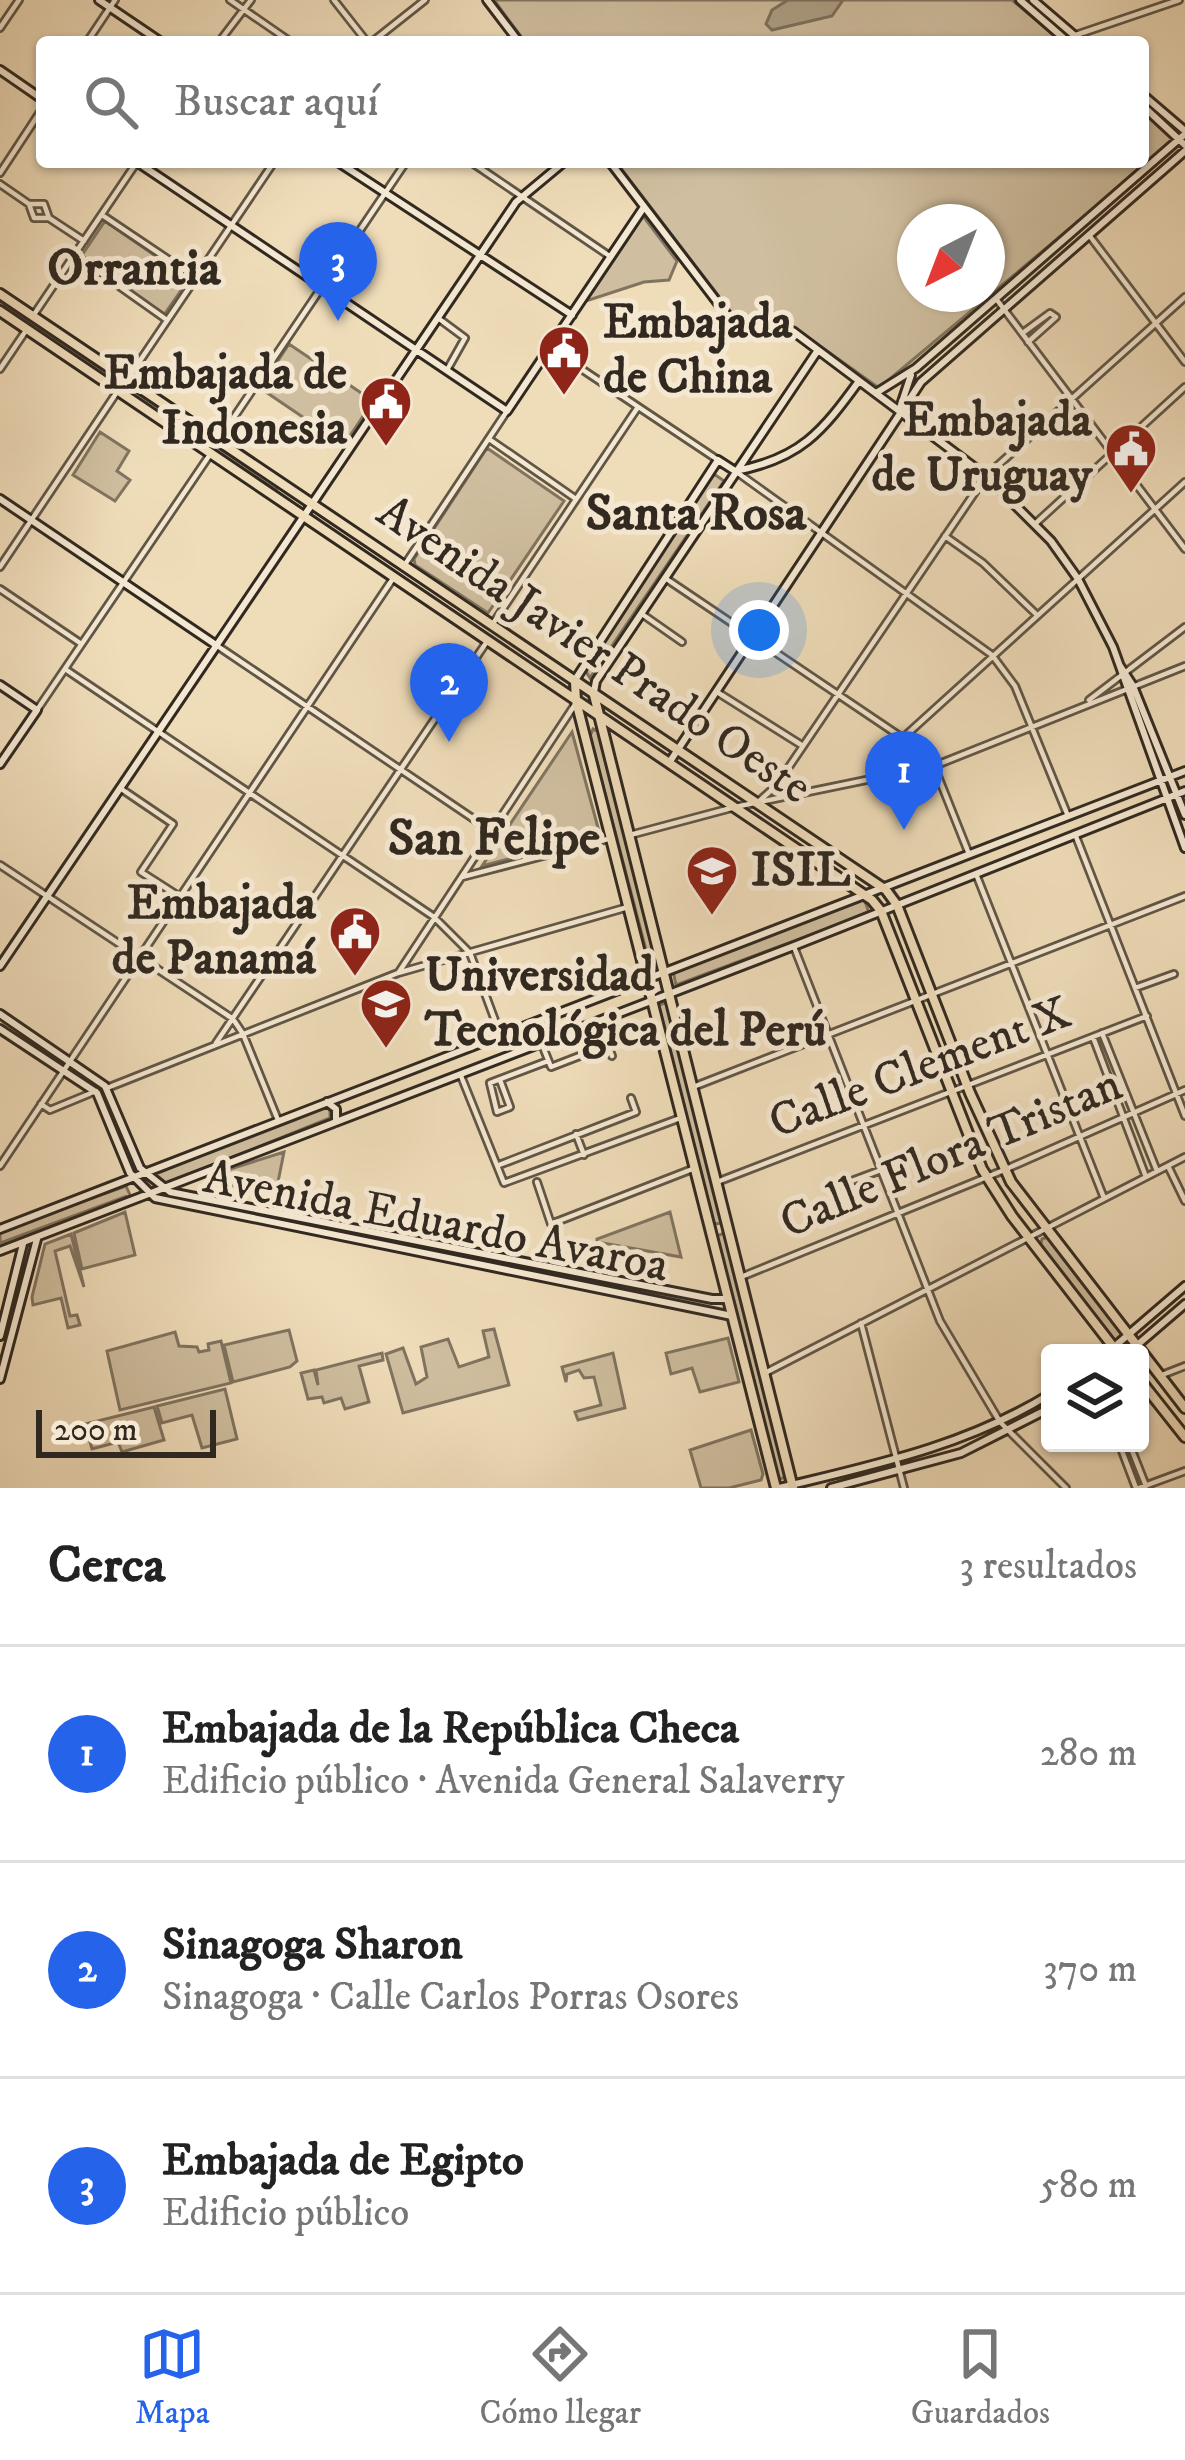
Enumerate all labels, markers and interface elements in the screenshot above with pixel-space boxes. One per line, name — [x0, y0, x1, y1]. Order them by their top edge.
search box — [36, 36, 1149, 168]
icon: search — [78, 69, 144, 135]
text: Buscar aquí — [174, 74, 379, 130]
north arrow — [897, 204, 1005, 312]
pin: 3 — [299, 222, 377, 321]
district label: Orrantia — [47, 237, 222, 301]
place label: Embajada de China — [603, 293, 793, 408]
public building icon: Embajada de China — [536, 323, 592, 397]
place label: Embajada de Indonesia — [104, 344, 348, 459]
public building icon: Embajada de Indonesia — [358, 374, 414, 448]
place label: Embajada de Uruguay — [872, 391, 1093, 506]
public building icon: Embajada de Uruguay — [1103, 421, 1159, 495]
street label: Avenida Javier Prado Oeste — [365, 482, 823, 818]
district label: Santa Rosa — [586, 482, 808, 546]
your location — [729, 600, 789, 660]
pin: 2 — [410, 643, 488, 742]
pin: 1 — [865, 731, 943, 830]
district label: San Felipe — [388, 807, 600, 871]
place label: ISIL — [751, 841, 851, 901]
school or university icon: ISIL — [684, 843, 740, 917]
place label: Embajada de Panamá — [112, 874, 317, 989]
public building icon: Embajada de Panamá — [327, 904, 383, 978]
place label: Universidad Tecnológica del Perú — [424, 946, 826, 1061]
school or university icon: Universidad Tecnológica del Perú — [358, 976, 414, 1050]
street label: Calle Clement X — [761, 983, 1079, 1153]
street label: Calle Flora Tristan — [771, 1055, 1131, 1253]
street label: Avenida Eduardo Avaroa — [199, 1148, 674, 1297]
map controls — [1041, 1344, 1149, 1452]
button: layers — [1041, 1344, 1149, 1452]
scale bar — [36, 1404, 216, 1457]
text: 200 m — [54, 1410, 138, 1451]
text: Cerca — [48, 1534, 165, 1598]
text: 3 resultados — [960, 1542, 1137, 1591]
text: Embajada de la República Checa — [162, 1701, 739, 1757]
text: 1 — [80, 1729, 94, 1778]
text: 280 m — [1040, 1729, 1137, 1778]
text: Edificio público · Avenida General Salaverry — [162, 1757, 844, 1806]
text: Sinagoga Sharon — [162, 1917, 463, 1973]
text: 2 — [77, 1945, 97, 1994]
text: 370 m — [1043, 1945, 1137, 1994]
text: Sinagoga · Calle Carlos Porras Osores — [162, 1973, 739, 2022]
text: Embajada de Egipto — [162, 2133, 524, 2189]
text: 3 — [80, 2161, 94, 2210]
text: 580 m — [1040, 2161, 1137, 2210]
text: Edificio público — [162, 2189, 409, 2238]
tab: Mapa — [135, 2321, 210, 2434]
tab: Cómo llegar — [479, 2321, 641, 2434]
tab: Guardados — [911, 2321, 1050, 2434]

